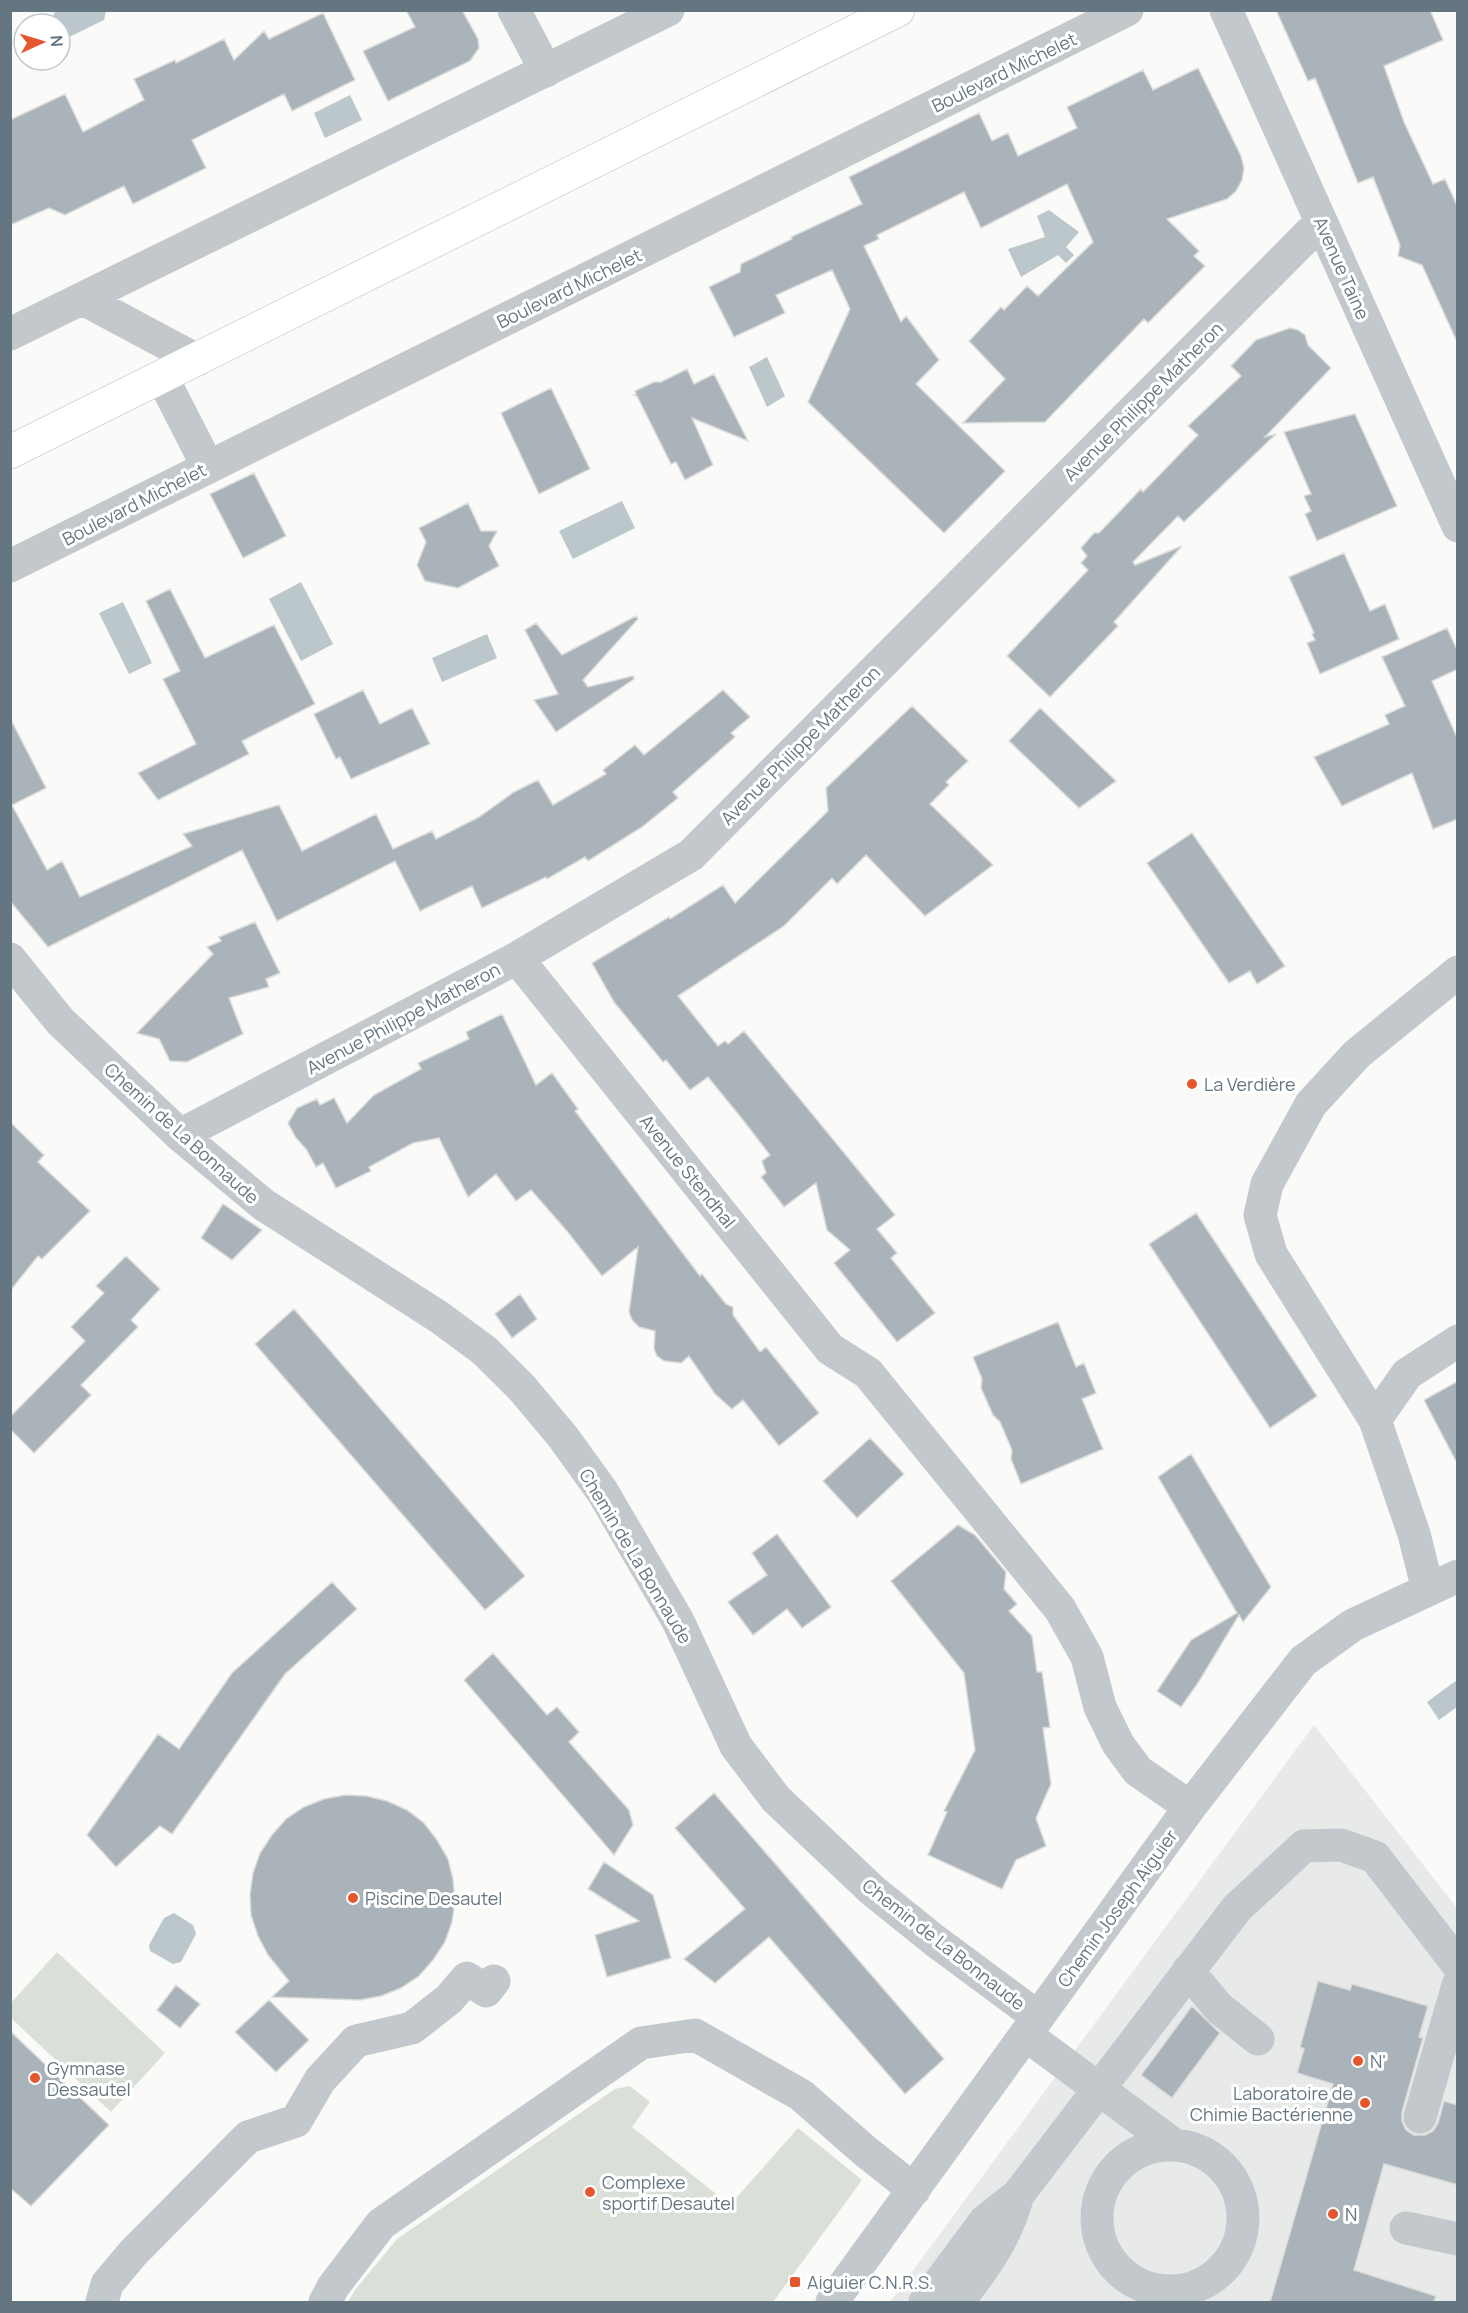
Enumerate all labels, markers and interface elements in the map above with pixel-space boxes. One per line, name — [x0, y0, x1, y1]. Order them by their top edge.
north arrow — [12, 12, 72, 72]
street label: Boulevard Michelet — [928, 27, 1080, 117]
text: N — [46, 34, 68, 47]
street label: Avenue Taine — [1309, 213, 1375, 323]
street label: Boulevard Michelet — [493, 243, 645, 333]
street label: Avenue Philippe Matheron — [1058, 316, 1228, 486]
street label: Boulevard Michelet — [58, 457, 210, 551]
street label: Avenue Philippe Matheron — [715, 660, 885, 830]
street label: Avenue Philippe Matheron — [302, 957, 504, 1079]
street label: Chemin de La Bonnaude — [100, 1057, 264, 1209]
place label: La Verdière — [1204, 1072, 1296, 1096]
marker: La Verdière — [1185, 1077, 1199, 1091]
street label: Avenue Stendhal — [635, 1109, 741, 1233]
street label: Chemin de La Bonnaude — [574, 1464, 698, 1648]
street label: Chemin Joseph Aiguier — [1052, 1824, 1183, 1992]
street label: Chemin de La Bonnaude — [858, 1873, 1030, 2015]
place label: Piscine Desautel — [365, 1886, 503, 1910]
marker: Piscine Desautel — [346, 1891, 360, 1905]
place label: N' — [1370, 2049, 1386, 2073]
marker: N' — [1351, 2054, 1365, 2068]
place label: Gymnase Dessautel — [47, 2056, 131, 2101]
marker: Gymnase Dessautel — [28, 2071, 42, 2085]
place label: Laboratoire de Chimie Bactérienne — [1190, 2081, 1353, 2126]
marker: Laboratoire de Chimie Bactérienne — [1358, 2096, 1372, 2110]
place label: Complexe sportif Desautel — [602, 2170, 735, 2215]
marker: Complexe sportif Desautel — [583, 2185, 597, 2199]
place label: N — [1345, 2202, 1357, 2226]
marker: N — [1326, 2207, 1340, 2221]
place label: Aiguier C.N.R.S. — [807, 2270, 933, 2294]
marker: Aiguier C.N.R.S. — [788, 2275, 802, 2289]

